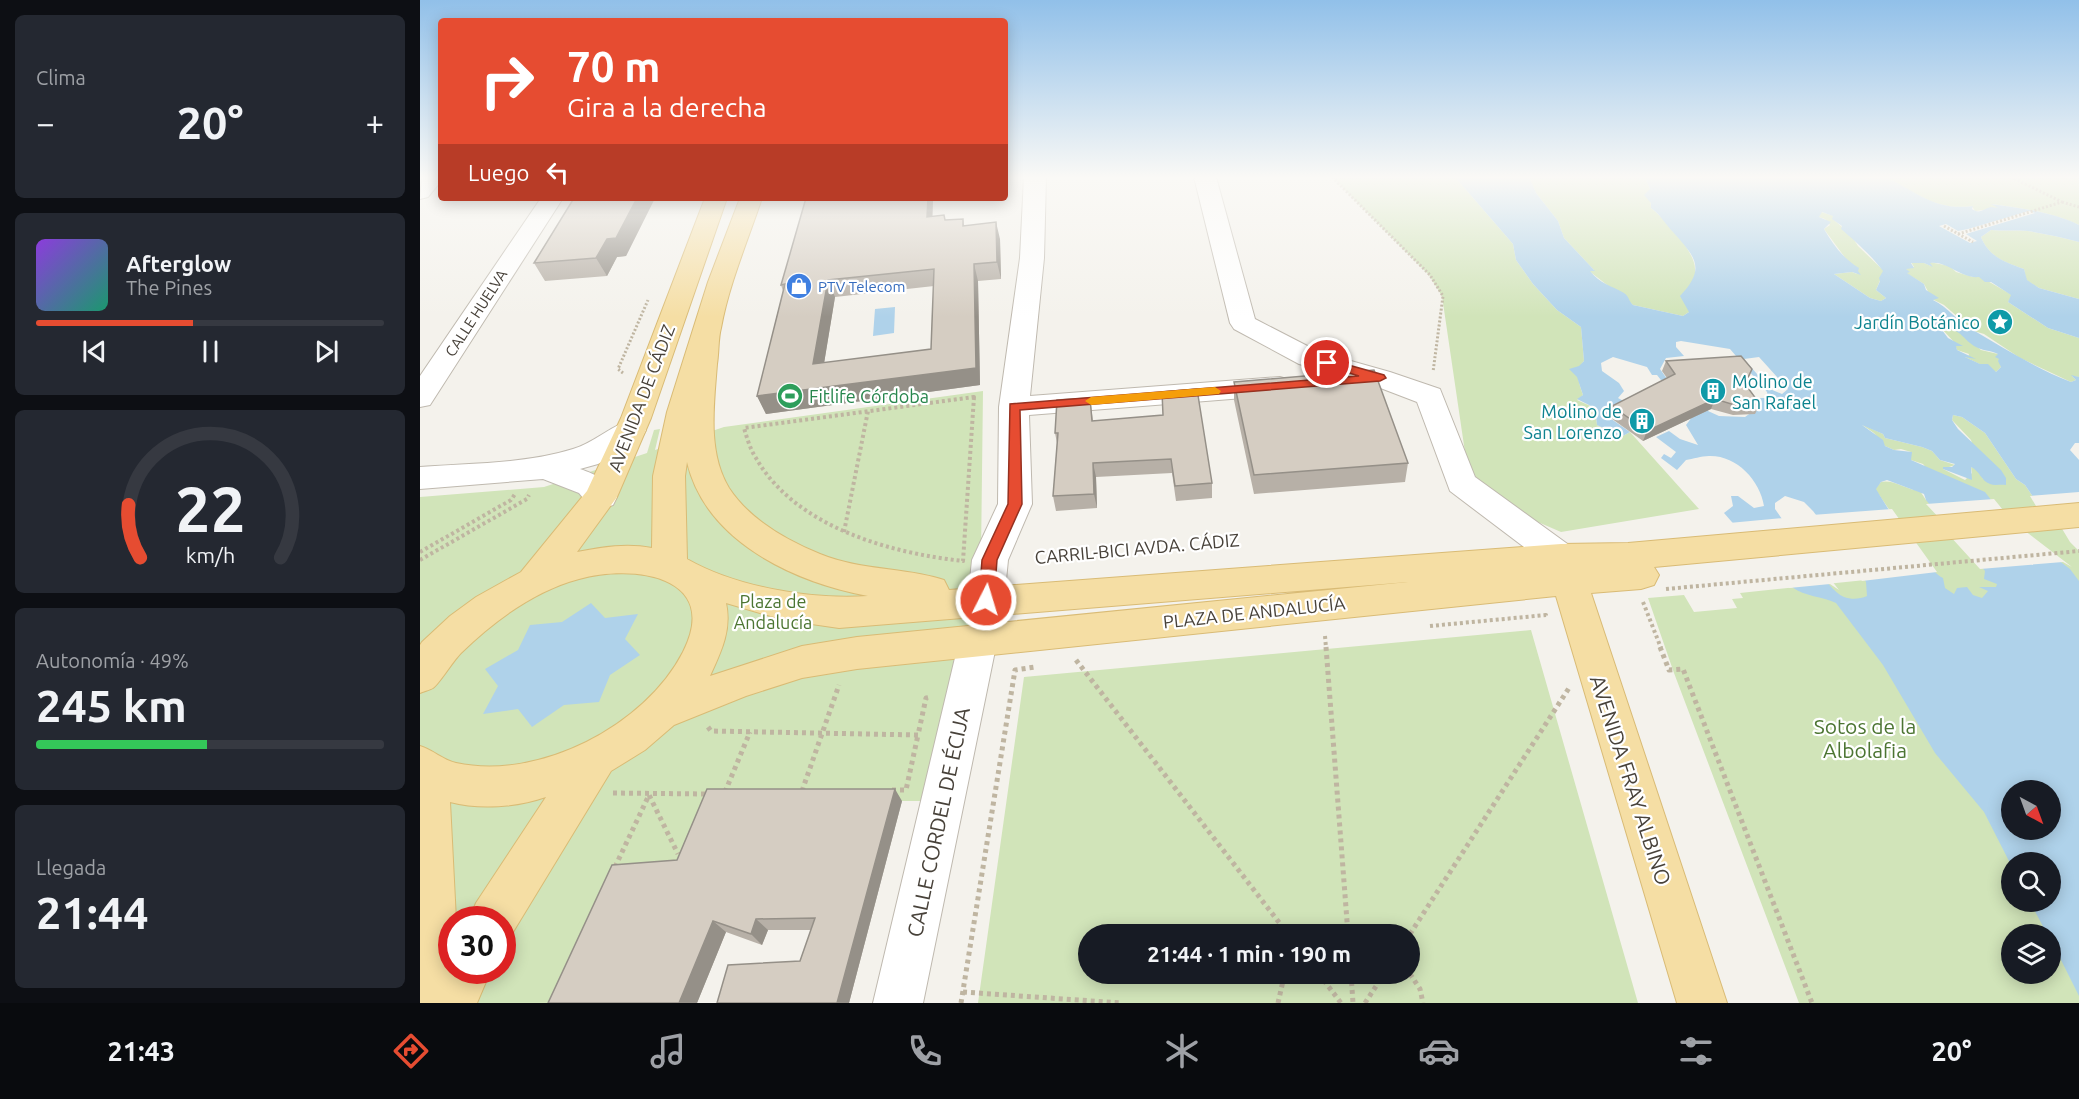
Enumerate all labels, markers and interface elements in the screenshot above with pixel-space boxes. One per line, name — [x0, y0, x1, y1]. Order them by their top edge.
icon: right — [468, 42, 546, 120]
text: 70 m — [567, 43, 661, 90]
text: Clima — [36, 66, 86, 89]
text: Gira a la derecha — [567, 92, 767, 122]
text: 20° — [177, 97, 243, 148]
text: − — [36, 104, 55, 141]
text: + — [365, 104, 384, 141]
icon: left — [541, 156, 574, 189]
text: Luego — [468, 160, 529, 185]
text: Afterglow — [126, 251, 231, 276]
street label: CALLE HUELVA — [442, 266, 511, 360]
shop icon: PTV Telecom — [784, 271, 814, 301]
text: The Pines — [126, 276, 212, 299]
place label: PTV Telecom — [818, 278, 905, 295]
place icon: Jardín Botánico — [1985, 307, 2015, 337]
place label: Jardín Botánico — [1854, 312, 1980, 332]
street label: AVENIDA DE CÁDIZ — [603, 321, 678, 474]
icon: previous — [78, 335, 111, 368]
icon: pause — [194, 335, 227, 368]
icon: next — [310, 335, 343, 368]
pin — [1301, 337, 1352, 388]
icon: arrive — [1310, 346, 1343, 379]
place label: Molino de San Rafael — [1732, 371, 1817, 412]
building icon: Molino de San Rafael — [1698, 376, 1728, 406]
sports icon: Fitlife Córdoba — [775, 381, 805, 411]
place label: Fitlife Córdoba — [809, 386, 929, 406]
place label: Molino de San Lorenzo — [1524, 401, 1622, 442]
building icon: Molino de San Lorenzo — [1627, 406, 1657, 436]
text: 22 — [175, 475, 245, 545]
street label: CARRIL-BICI AVDA. CÁDIZ — [1034, 528, 1240, 567]
text: km/h — [185, 544, 235, 568]
position arrow — [954, 568, 1018, 632]
park label: Plaza de Andalucía — [734, 591, 812, 632]
street label: PLAZA DE ANDALUCÍA — [1162, 591, 1346, 632]
text: Autonomía · 49% — [36, 649, 189, 672]
street label: AVENIDA FRAY ALBINO — [1586, 672, 1676, 888]
text: 245 km — [36, 680, 187, 731]
street label: CALLE CORDEL DE ÉCIJA — [902, 705, 974, 939]
park label: Sotos de la Albolafia — [1814, 714, 1916, 762]
north arrow — [2001, 780, 2061, 840]
map controls — [2001, 780, 2061, 984]
button: search — [2001, 852, 2061, 912]
text: Llegada — [36, 856, 106, 879]
text: 21:44 — [36, 887, 149, 938]
speed limit sign: 30 — [438, 906, 516, 984]
button: layers — [2001, 924, 2061, 984]
text: 21:44 · 1 min · 190 m — [1147, 941, 1351, 966]
icon: directions — [390, 1030, 432, 1072]
icon: music — [647, 1030, 689, 1072]
icon: phone — [904, 1030, 946, 1072]
icon: climate — [1161, 1030, 1203, 1072]
icon: car — [1418, 1030, 1460, 1072]
icon: filters — [1675, 1030, 1717, 1072]
text: 21:43 — [107, 1036, 175, 1066]
text: 20° — [1931, 1036, 1971, 1066]

